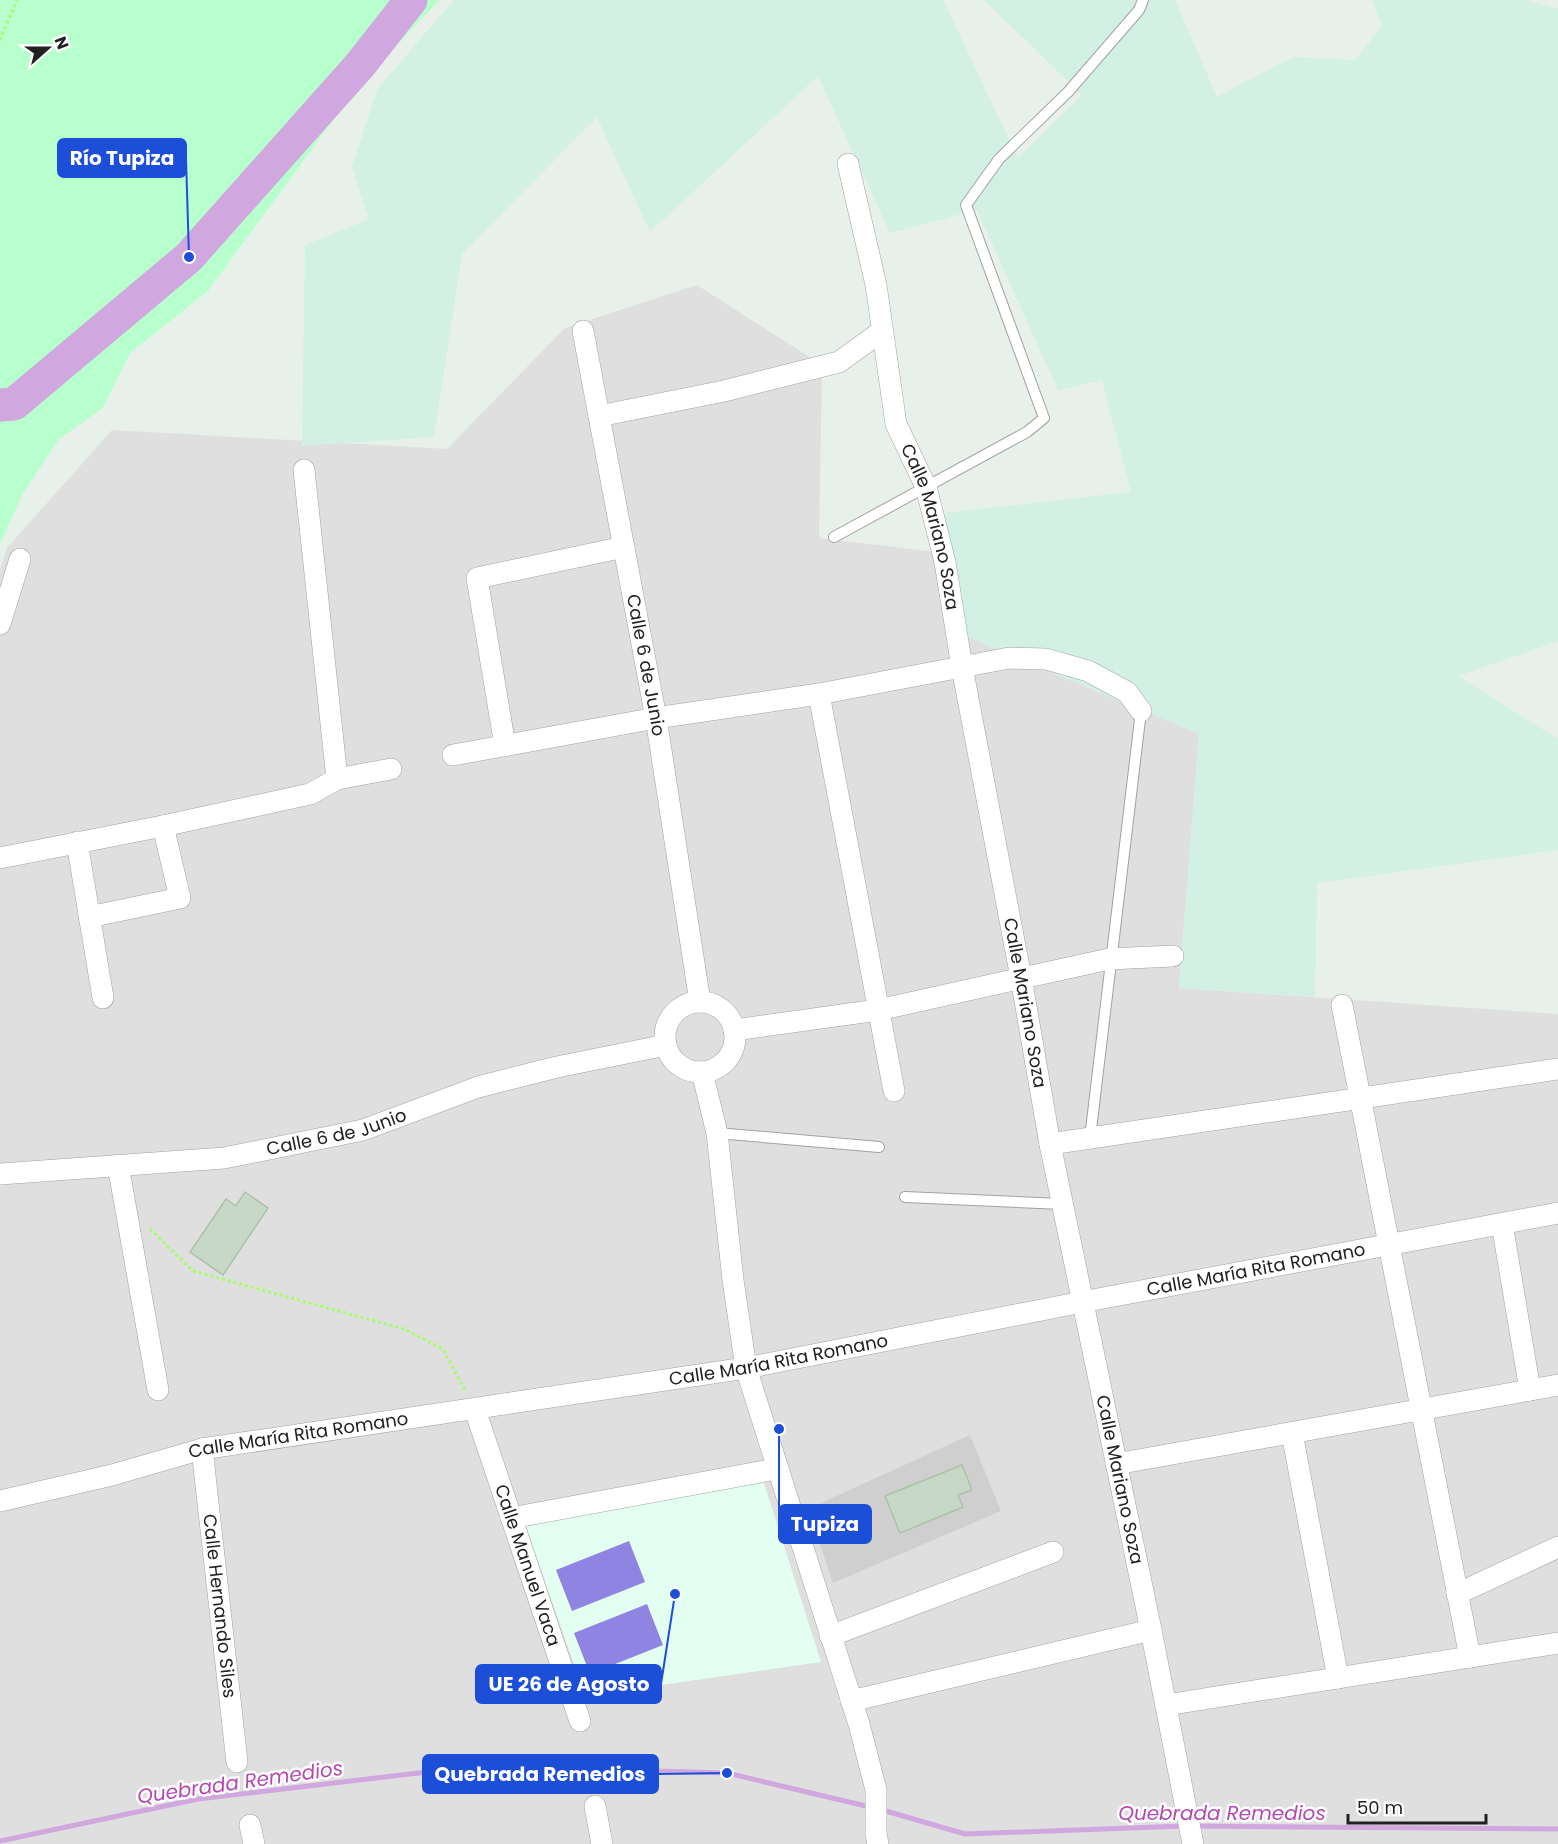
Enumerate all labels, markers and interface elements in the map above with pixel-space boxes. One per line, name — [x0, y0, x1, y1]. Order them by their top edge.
north arrow — [18, 18, 78, 78]
text: N — [49, 33, 74, 53]
callout: Río Tupiza — [58, 139, 186, 177]
text: Río Tupiza — [70, 144, 174, 172]
street label: Calle Mariano Soza — [895, 439, 966, 612]
street label: Calle 6 de Junio — [621, 592, 672, 738]
street label: Calle Mariano Soza — [998, 916, 1053, 1090]
street label: Calle 6 de Junio — [264, 1102, 410, 1161]
street label: Calle María Rita Romano — [1144, 1236, 1367, 1302]
street label: Calle María Rita Romano — [667, 1327, 890, 1391]
street label: Calle Mariano Soza — [1090, 1393, 1150, 1566]
street label: Calle María Rita Romano — [185, 1405, 410, 1464]
street label: Calle Manuel Vaca — [489, 1481, 567, 1650]
callout: Tupiza — [779, 1505, 871, 1543]
text: Tupiza — [791, 1510, 859, 1538]
street label: Calle Hernando Siles — [197, 1513, 243, 1699]
callout: UE 26 de Agosto — [476, 1665, 661, 1703]
text: UE 26 de Agosto — [489, 1670, 650, 1698]
water label: Quebrada Remedios — [135, 1754, 345, 1810]
callout: Quebrada Remedios — [423, 1755, 658, 1793]
text: Quebrada Remedios — [435, 1760, 645, 1788]
scale bar — [1348, 1787, 1486, 1825]
text: 50 m — [1357, 1795, 1403, 1820]
water label: Quebrada Remedios — [1118, 1799, 1326, 1827]

